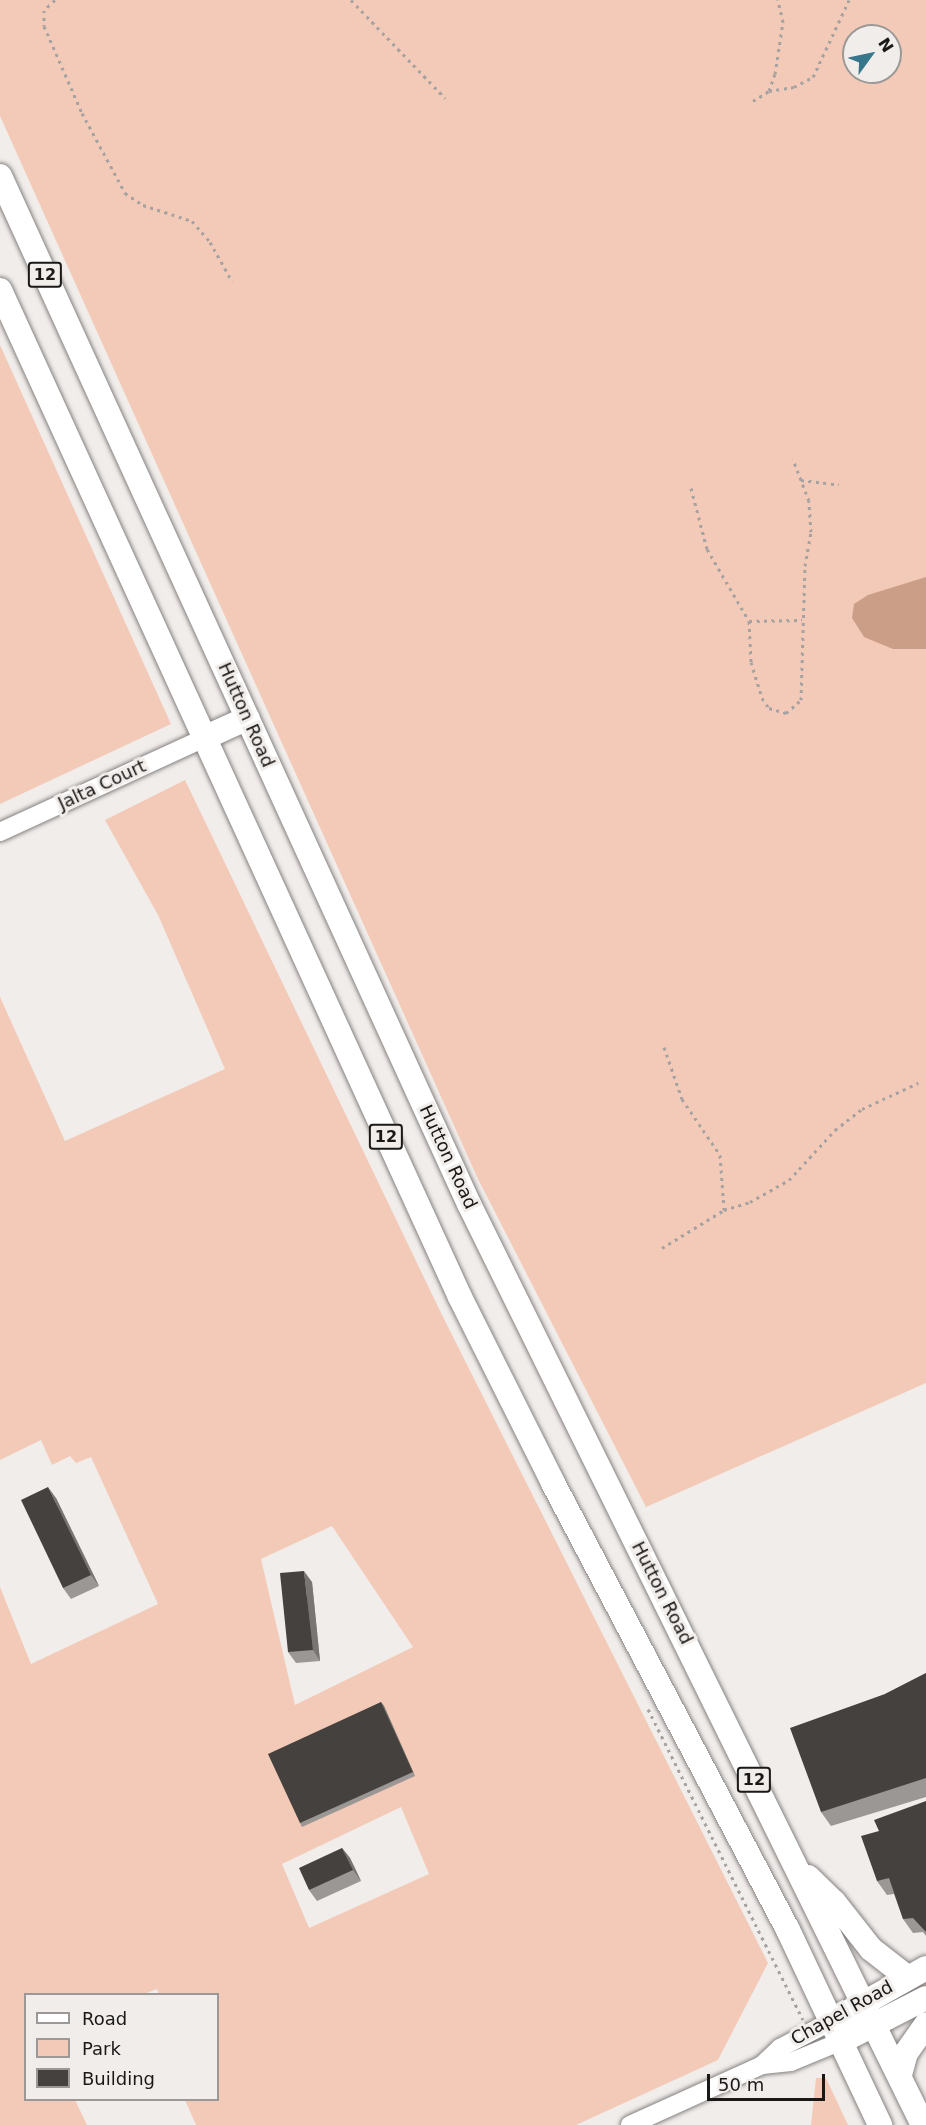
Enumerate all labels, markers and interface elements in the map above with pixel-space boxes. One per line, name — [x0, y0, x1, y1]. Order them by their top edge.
north arrow — [842, 24, 902, 84]
text: N — [874, 34, 897, 56]
road number: 12 — [27, 262, 63, 288]
street label: Hutton Road — [213, 659, 279, 771]
street label: Jalta Court — [55, 755, 149, 815]
street label: Hutton Road — [414, 1102, 482, 1212]
road number: 12 — [368, 1124, 404, 1150]
street label: Hutton Road — [627, 1538, 697, 1648]
road number: 12 — [736, 1767, 772, 1793]
street label: Chapel Road — [787, 1976, 897, 2050]
legend — [24, 1993, 219, 2101]
text: Road — [82, 2008, 127, 2029]
text: Park — [82, 2038, 121, 2059]
scale bar — [710, 2062, 828, 2100]
text: Building — [82, 2068, 155, 2089]
text: 50 m — [718, 2074, 764, 2095]

